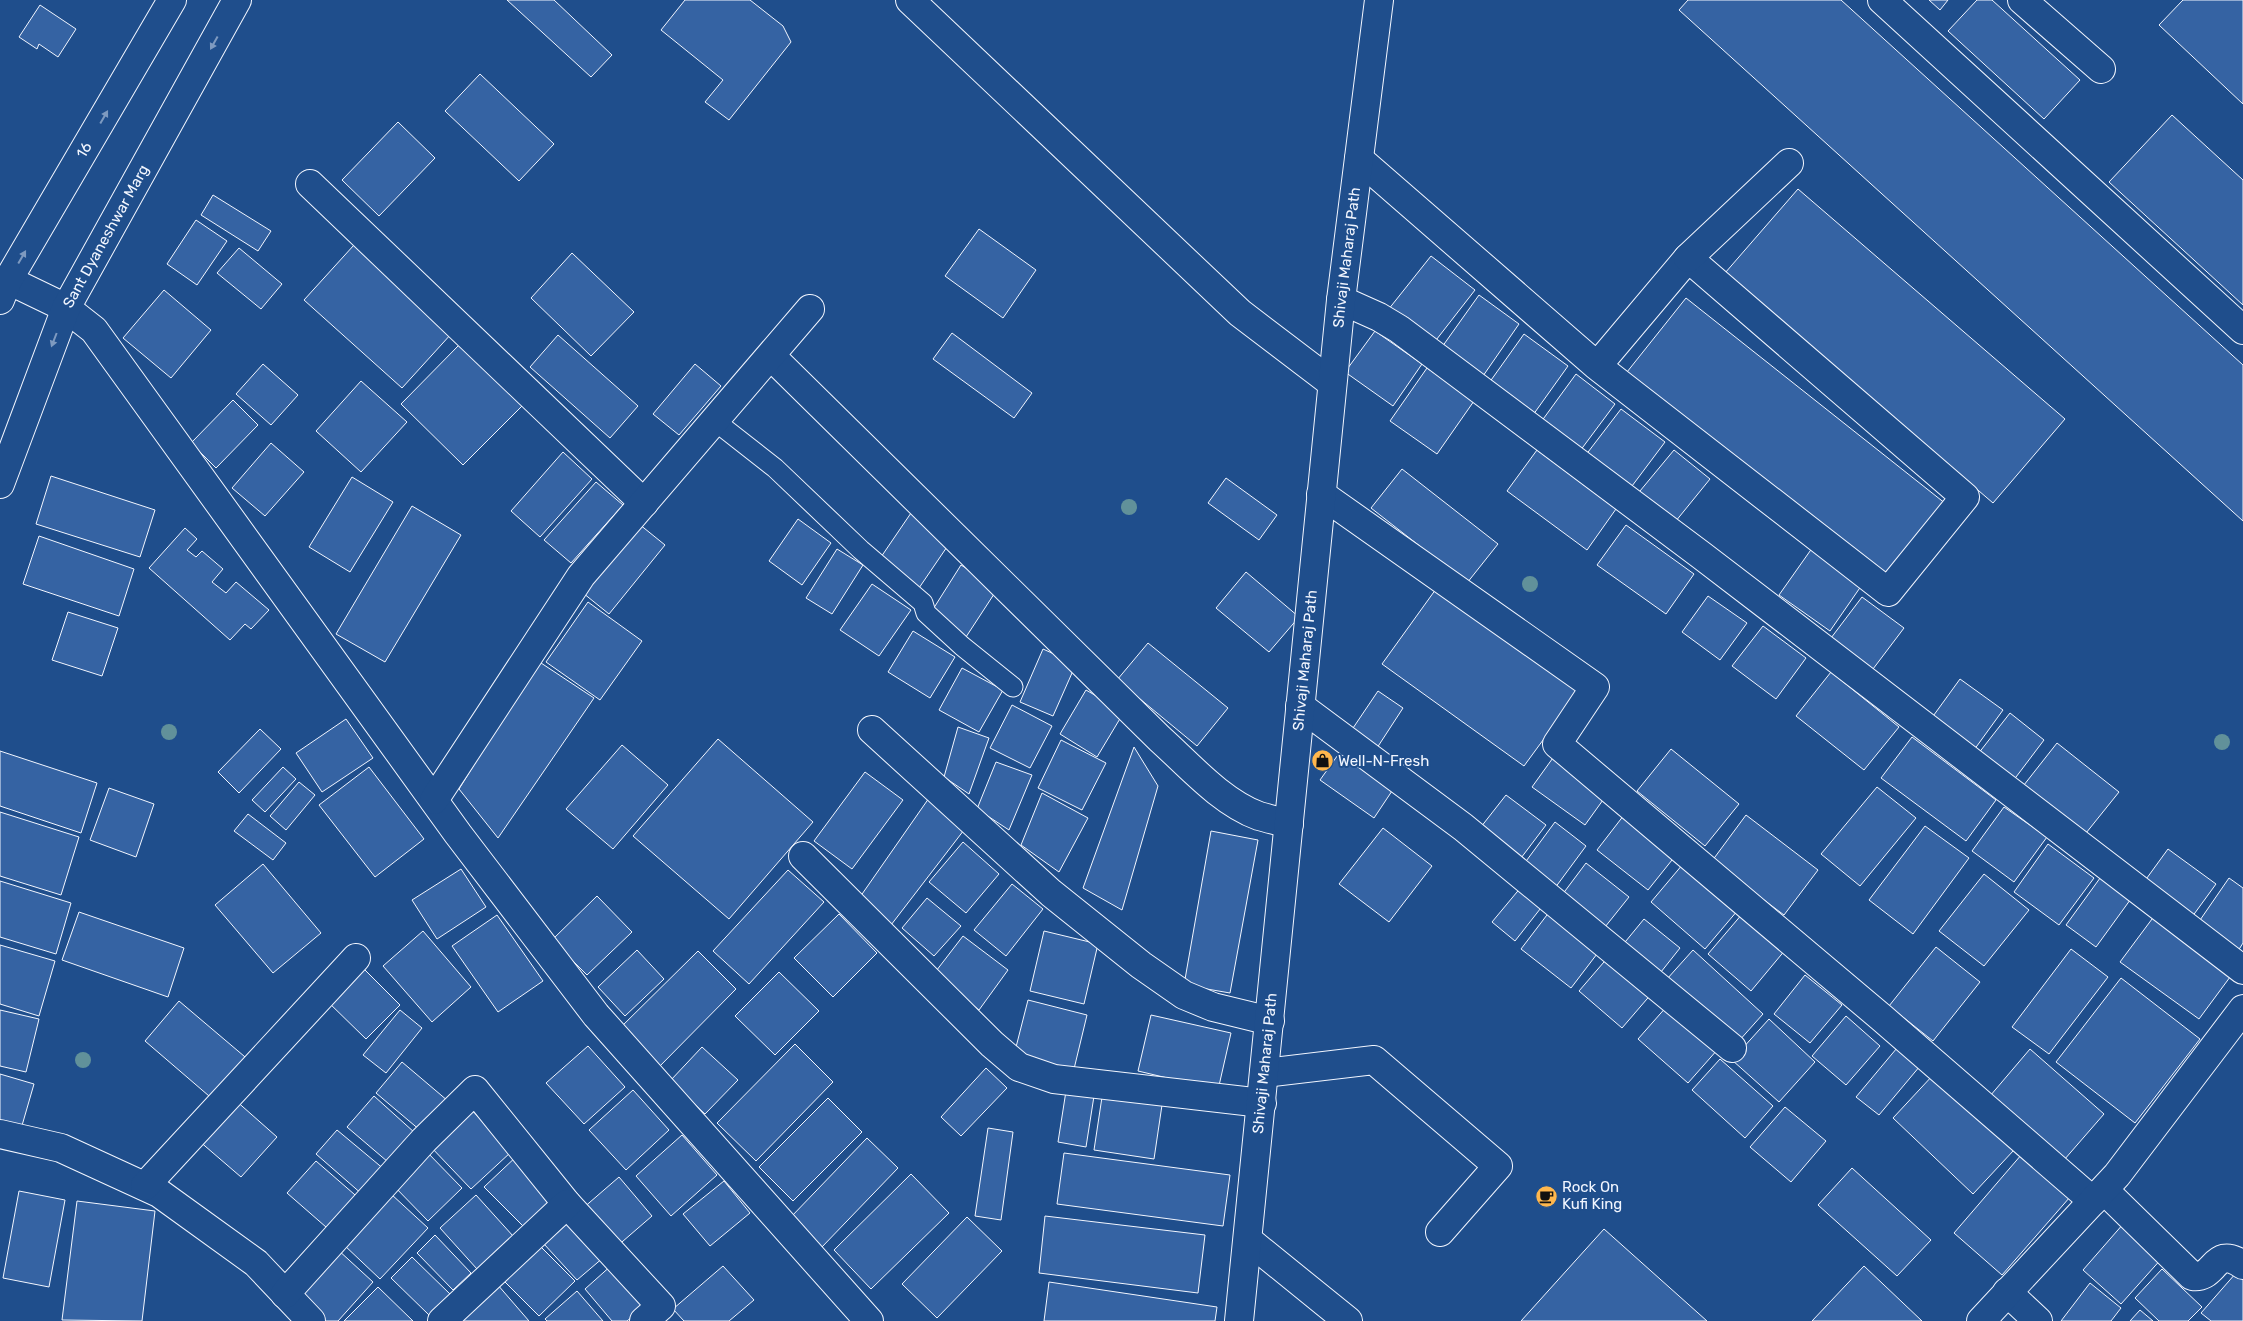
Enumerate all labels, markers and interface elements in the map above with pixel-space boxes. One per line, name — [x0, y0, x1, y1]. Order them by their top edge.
one-way arrow — [209, 36, 218, 49]
one-way arrow — [99, 110, 108, 123]
street label: 16 — [72, 139, 96, 161]
street label: Sant Dyaneshwar Marg — [59, 162, 153, 311]
street label: Shivaji Maharaj Path — [1329, 186, 1364, 329]
one-way arrow — [17, 250, 26, 264]
one-way arrow — [50, 333, 58, 348]
street label: Shivaji Maharaj Path — [1289, 589, 1321, 732]
shop icon: Well-N-Fresh — [1310, 749, 1334, 773]
place label: Well-N-Fresh — [1338, 752, 1429, 770]
street label: Shivaji Maharaj Path — [1249, 992, 1281, 1135]
place label: Rock On Kufi King — [1562, 1178, 1622, 1213]
cafe icon: Rock On Kufi King — [1534, 1184, 1558, 1208]

